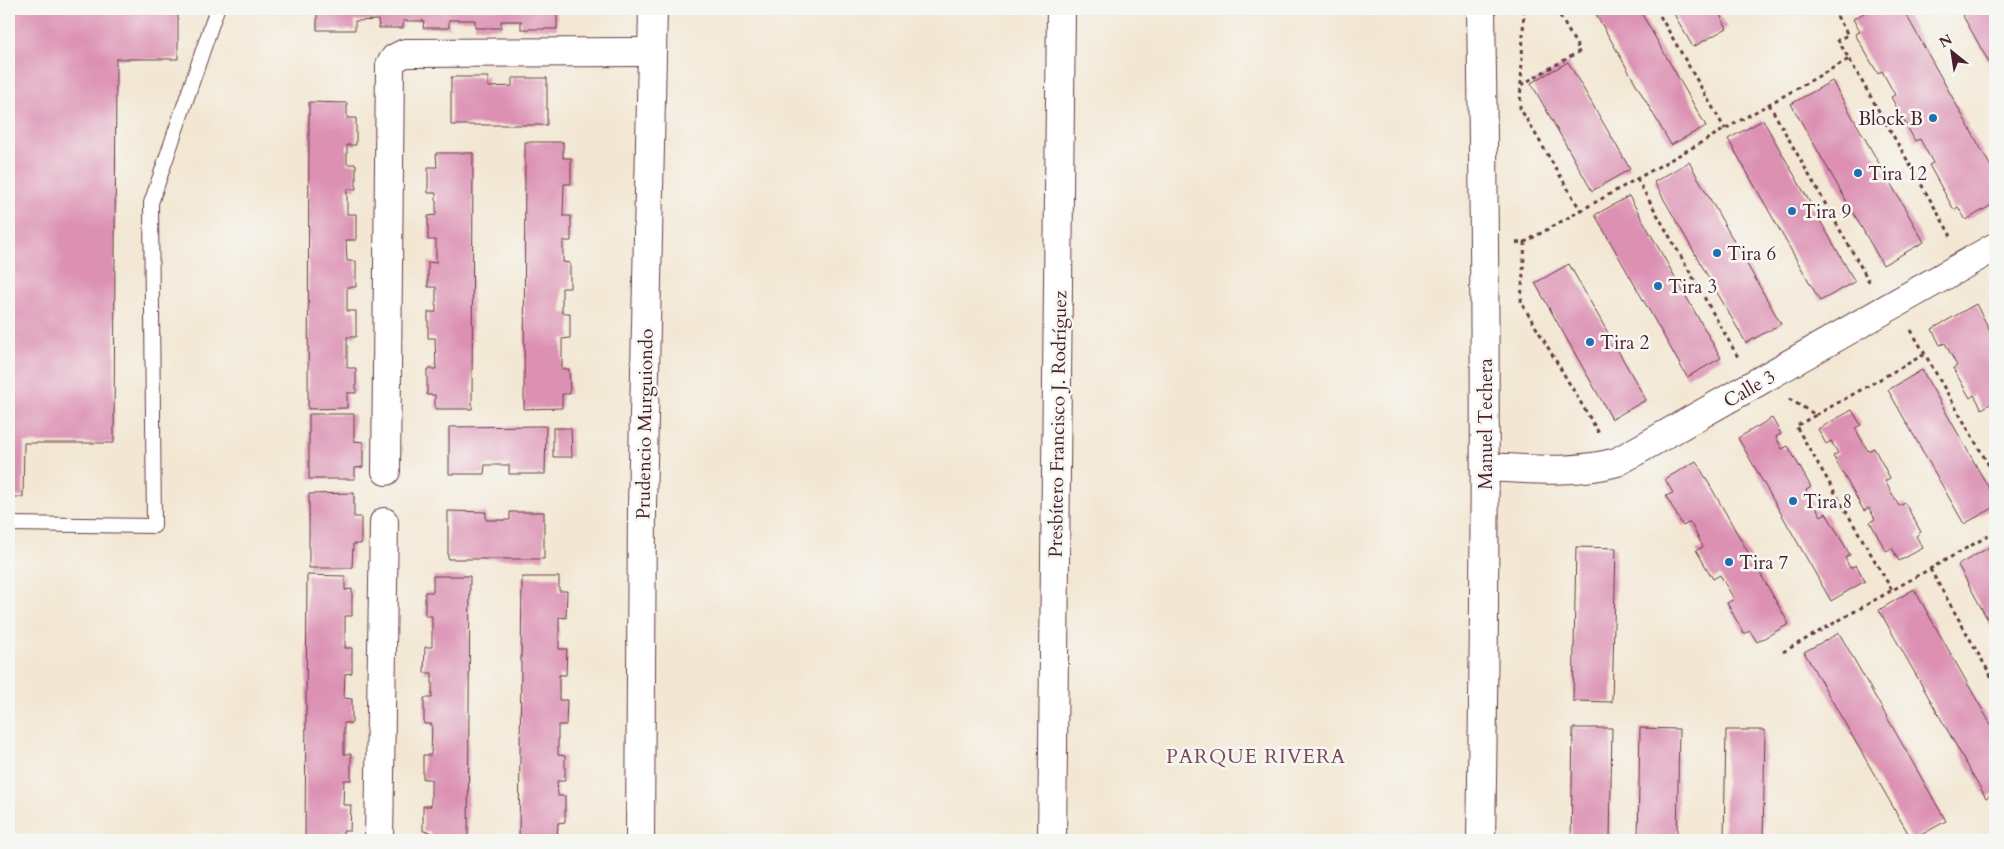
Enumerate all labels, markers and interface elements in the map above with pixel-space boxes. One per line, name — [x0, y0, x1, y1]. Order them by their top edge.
north arrow — [1926, 28, 1976, 78]
text: N — [1936, 30, 1956, 52]
place label: Block B — [1858, 106, 1923, 132]
marker: Block B — [1927, 112, 1939, 124]
place label: Tira 12 — [1868, 161, 1927, 187]
marker: Tira 12 — [1852, 167, 1864, 179]
place label: Tira 9 — [1802, 199, 1852, 225]
marker: Tira 9 — [1786, 205, 1798, 217]
place label: Tira 6 — [1727, 241, 1776, 267]
marker: Tira 6 — [1711, 247, 1723, 259]
place label: Tira 3 — [1668, 274, 1717, 300]
marker: Tira 3 — [1652, 280, 1664, 292]
street label: Presbítero Francisco J. Rodríguez — [1043, 290, 1073, 558]
street label: Prudencio Murguiondo — [630, 328, 660, 520]
place label: Tira 2 — [1600, 330, 1650, 356]
marker: Tira 2 — [1584, 336, 1596, 348]
street label: Manuel Techera — [1473, 358, 1499, 490]
street label: Calle 3 — [1719, 364, 1780, 414]
place label: Tira 8 — [1803, 489, 1852, 515]
marker: Tira 8 — [1787, 495, 1799, 507]
place label: Tira 7 — [1739, 550, 1789, 576]
marker: Tira 7 — [1723, 556, 1735, 568]
district label: PARQUE RIVERA — [1166, 743, 1346, 770]

